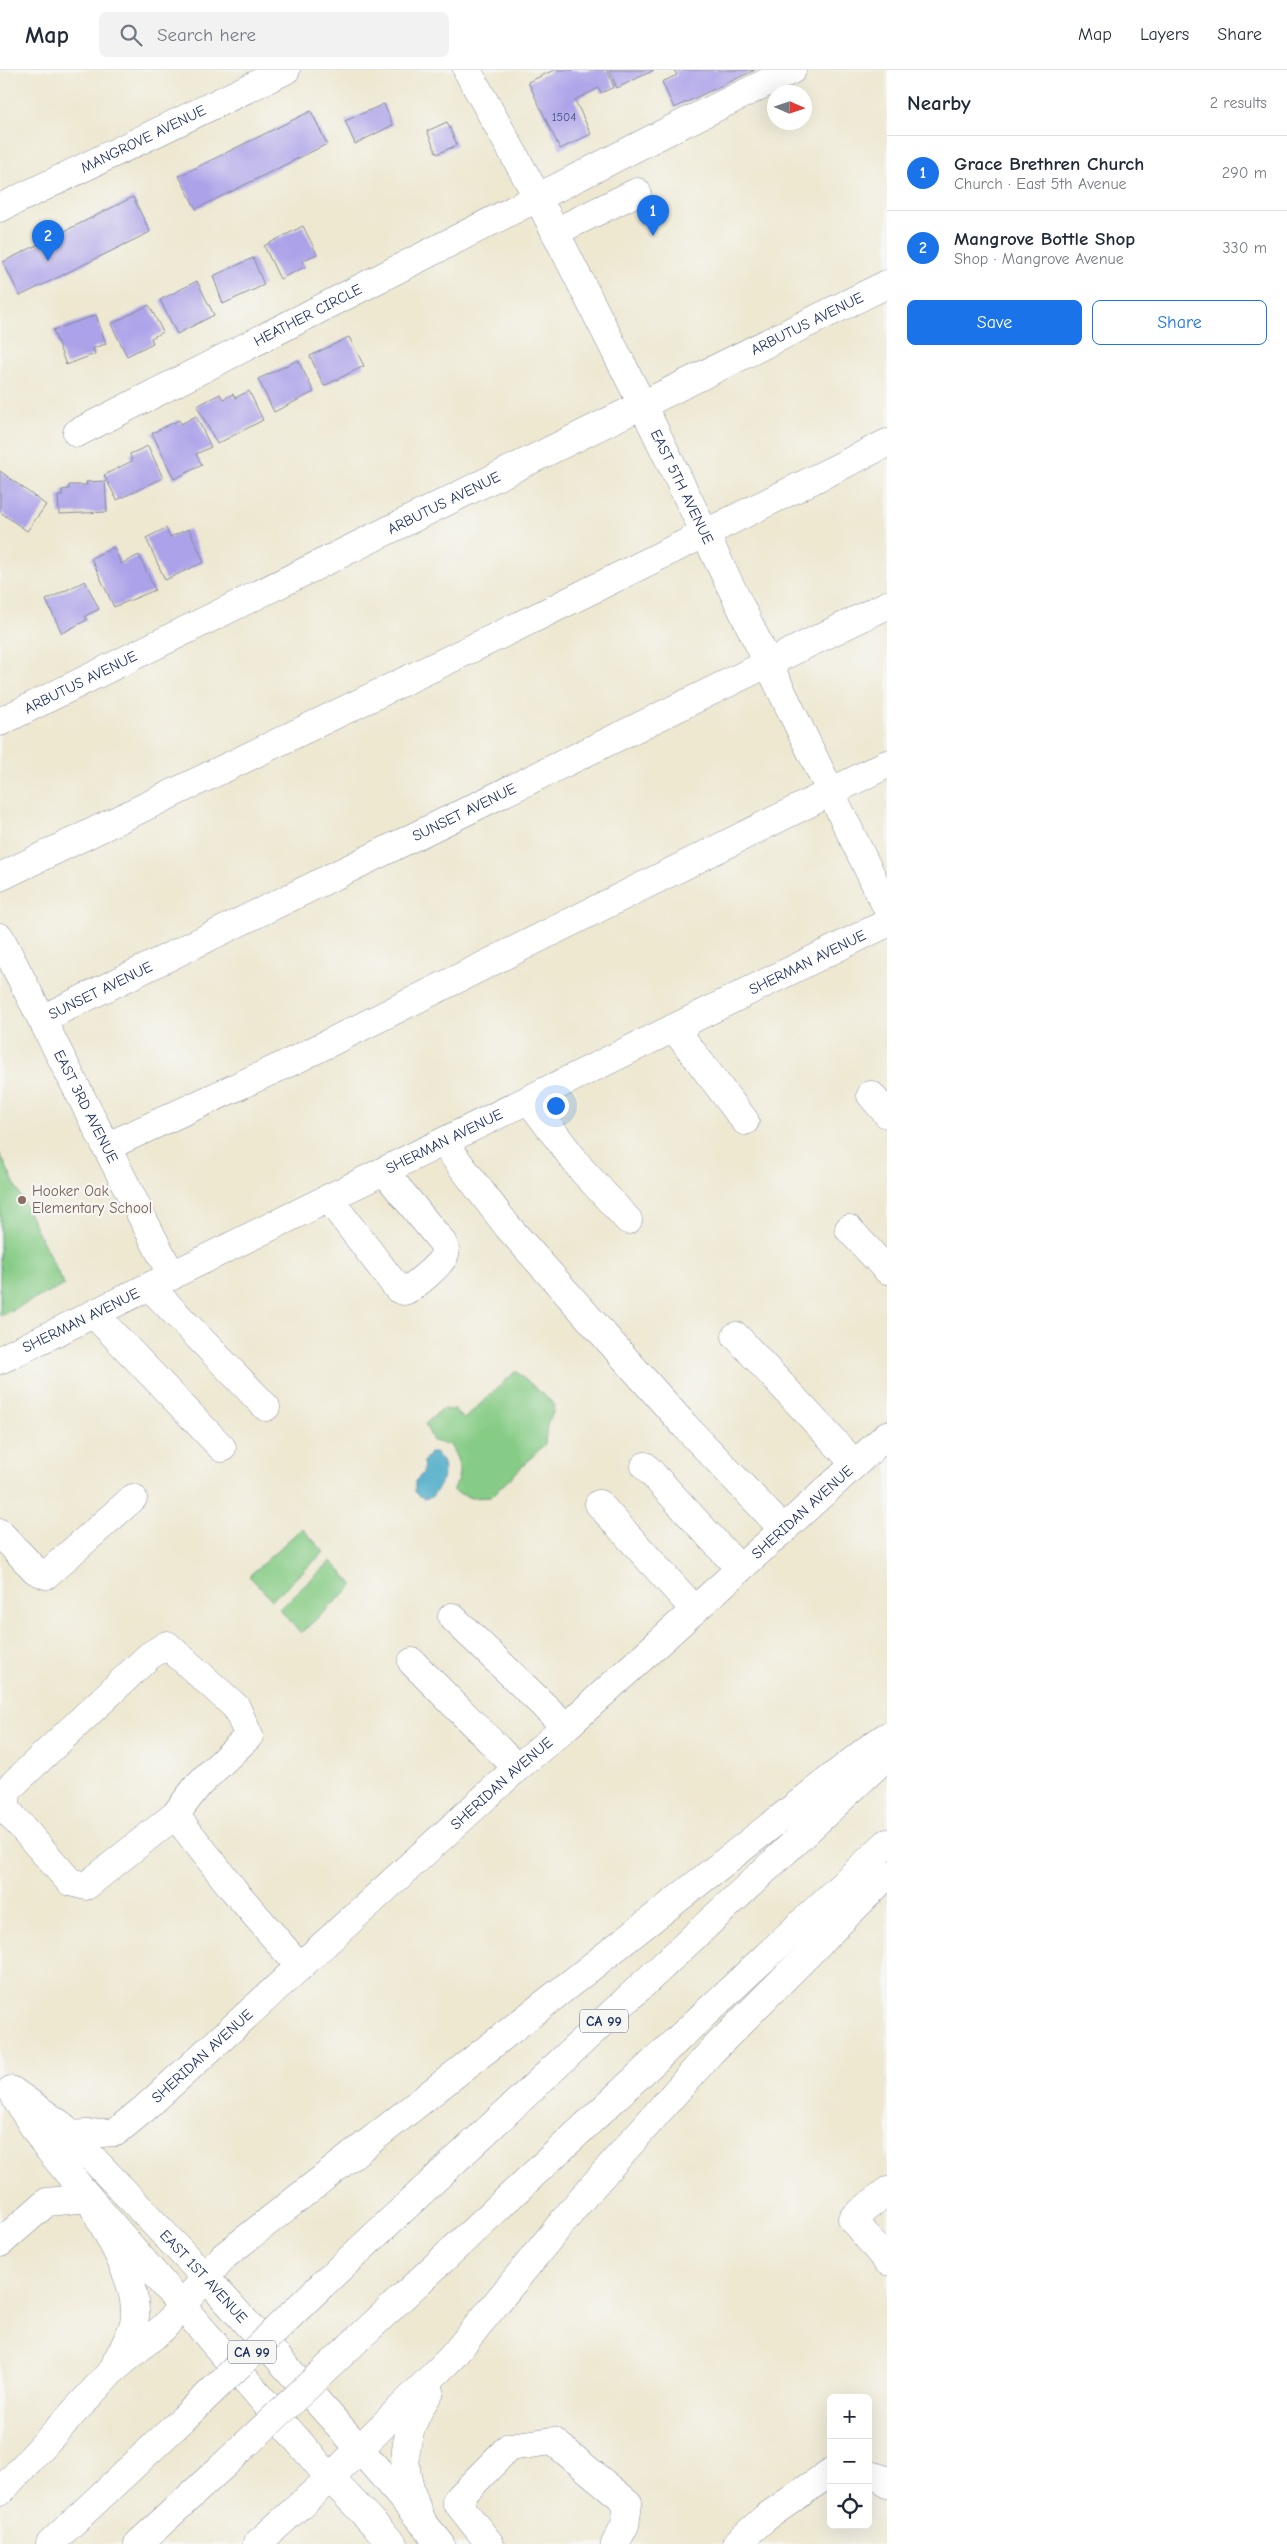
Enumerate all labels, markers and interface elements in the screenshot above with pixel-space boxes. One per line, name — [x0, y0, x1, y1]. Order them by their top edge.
search box — [99, 12, 449, 57]
text: Map — [25, 21, 69, 49]
icon: search — [117, 21, 145, 49]
text: Search here — [157, 24, 256, 46]
text: Map — [1078, 24, 1112, 45]
text: Layers — [1140, 24, 1189, 45]
text: Share — [1217, 24, 1262, 45]
north arrow — [767, 85, 812, 130]
text: Nearby — [907, 91, 971, 115]
text: 2 results — [1210, 94, 1267, 112]
street label: MANGROVE AVENUE — [78, 101, 209, 177]
house number: 1504 — [552, 110, 576, 124]
text: Grace Brethren Church — [954, 153, 1144, 175]
text: 1 — [920, 164, 926, 182]
text: 290 m — [1222, 164, 1267, 182]
text: Church · East 5th Avenue — [954, 175, 1127, 193]
pin: 1 — [637, 195, 669, 236]
pin: 2 — [32, 220, 64, 261]
text: Mangrove Bottle Shop — [954, 228, 1135, 250]
text: 2 — [919, 239, 927, 257]
text: 330 m — [1222, 239, 1267, 257]
text: Shop · Mangrove Avenue — [954, 250, 1124, 268]
street label: HEATHER CIRCLE — [251, 280, 365, 350]
street label: ARBUTUS AVENUE — [748, 288, 866, 359]
button: Save — [907, 300, 1082, 345]
button: Share — [1092, 300, 1267, 345]
street label: EAST 5TH AVENUE — [647, 426, 718, 547]
street label: ARBUTUS AVENUE — [385, 467, 503, 538]
street label: ARBUTUS AVENUE — [21, 647, 140, 718]
street label: SUNSET AVENUE — [409, 779, 519, 845]
street label: SHERMAN AVENUE — [746, 926, 869, 999]
street label: SUNSET AVENUE — [46, 957, 155, 1023]
street label: EAST 3RD AVENUE — [50, 1047, 122, 1166]
your location — [543, 1093, 569, 1119]
street label: SHERMAN AVENUE — [383, 1105, 505, 1178]
place label: Hooker Oak Elementary School — [32, 1182, 152, 1217]
marker: Hooker Oak Elementary School — [16, 1194, 28, 1206]
street label: SHERMAN AVENUE — [19, 1284, 142, 1357]
street label: SHERIDAN AVENUE — [748, 1462, 857, 1563]
street label: SHERIDAN AVENUE — [447, 1733, 556, 1833]
street label: SHERIDAN AVENUE — [148, 2005, 256, 2107]
road number: CA 99 — [580, 2010, 628, 2032]
street label: EAST 1ST AVENUE — [156, 2226, 251, 2327]
road number: CA 99 — [228, 2340, 276, 2364]
map controls — [827, 2394, 872, 2529]
button: + — [827, 2394, 872, 2439]
button: − — [827, 2439, 872, 2484]
button: locate — [827, 2484, 872, 2529]

